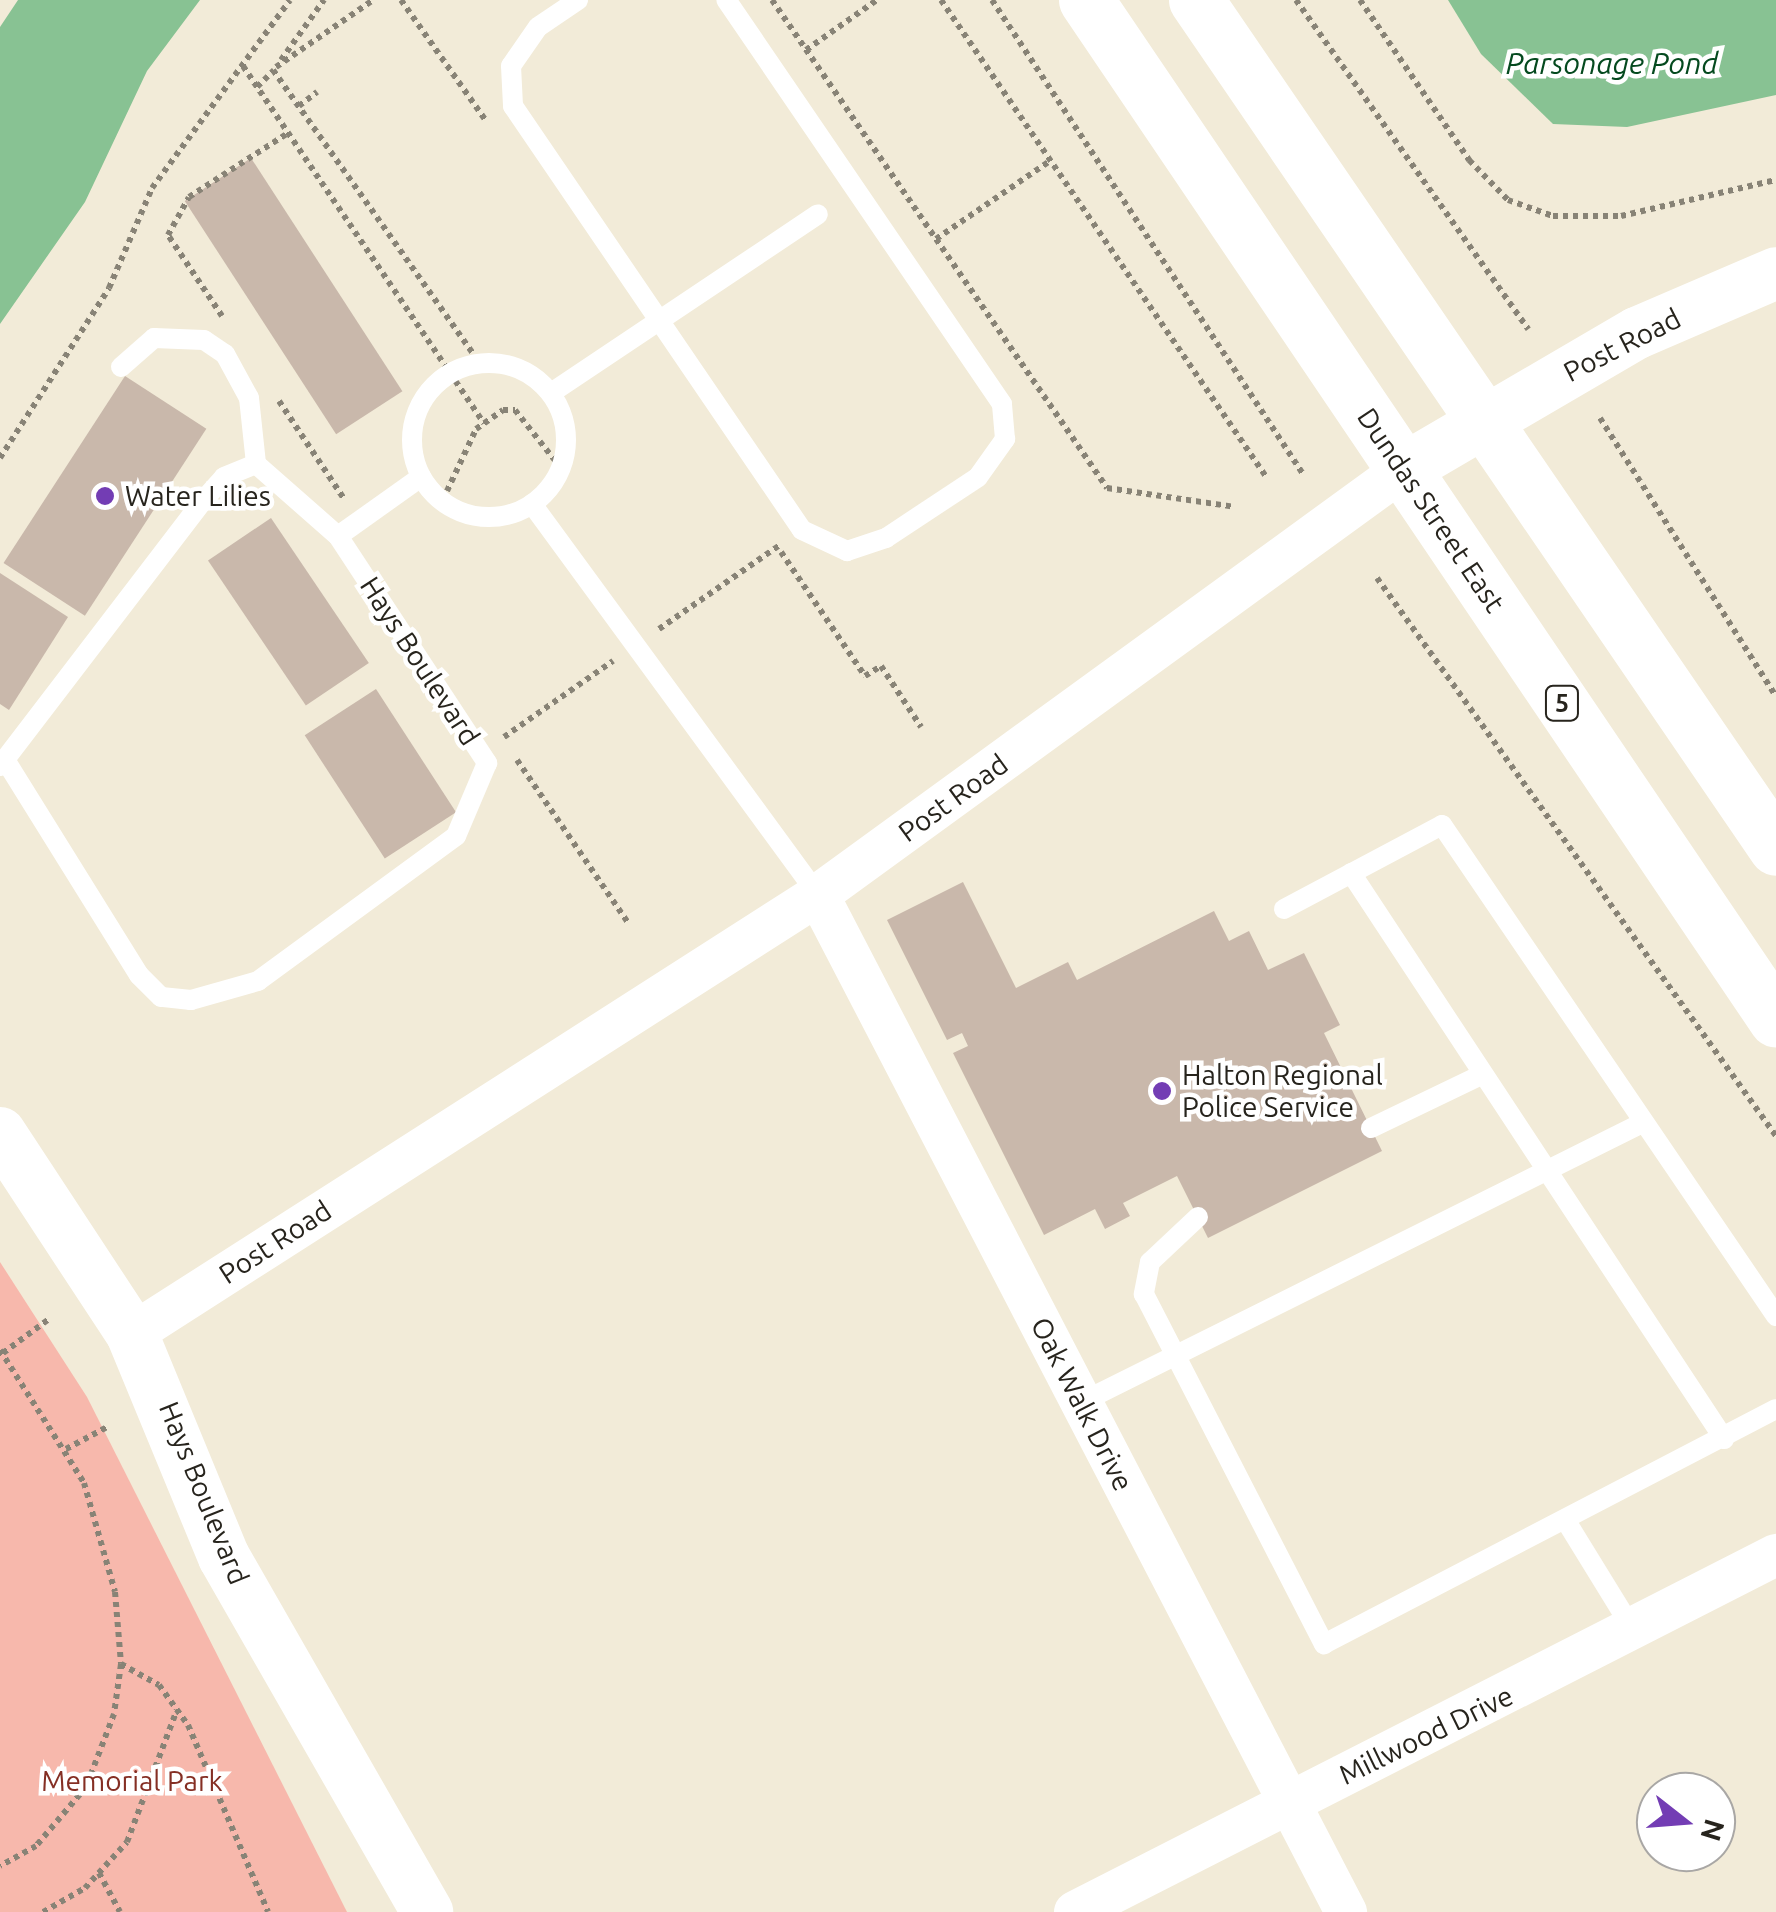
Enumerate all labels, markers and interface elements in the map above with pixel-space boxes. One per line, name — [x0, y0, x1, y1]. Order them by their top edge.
water label: Parsonage Pond — [1506, 45, 1718, 81]
street label: Post Road — [1558, 301, 1686, 389]
street label: Dundas Street East — [1350, 402, 1512, 618]
place label: Water Lilies — [125, 479, 271, 513]
marker: Water Lilies — [94, 485, 116, 507]
street label: Hays Boulevard — [353, 571, 487, 751]
road number: 5 — [1544, 683, 1580, 723]
street label: Post Road — [892, 747, 1014, 849]
place label: Halton Regional Police Service — [1182, 1058, 1383, 1124]
marker: Halton Regional Police Service — [1151, 1080, 1173, 1102]
street label: Post Road — [213, 1193, 337, 1291]
street label: Oak Walk Drive — [1024, 1312, 1140, 1496]
street label: Hays Boulevard — [152, 1397, 256, 1589]
street label: Millwood Drive — [1334, 1678, 1518, 1792]
park label: Memorial Park — [41, 1764, 223, 1798]
north arrow — [1636, 1772, 1736, 1872]
text: N — [1695, 1816, 1731, 1845]

